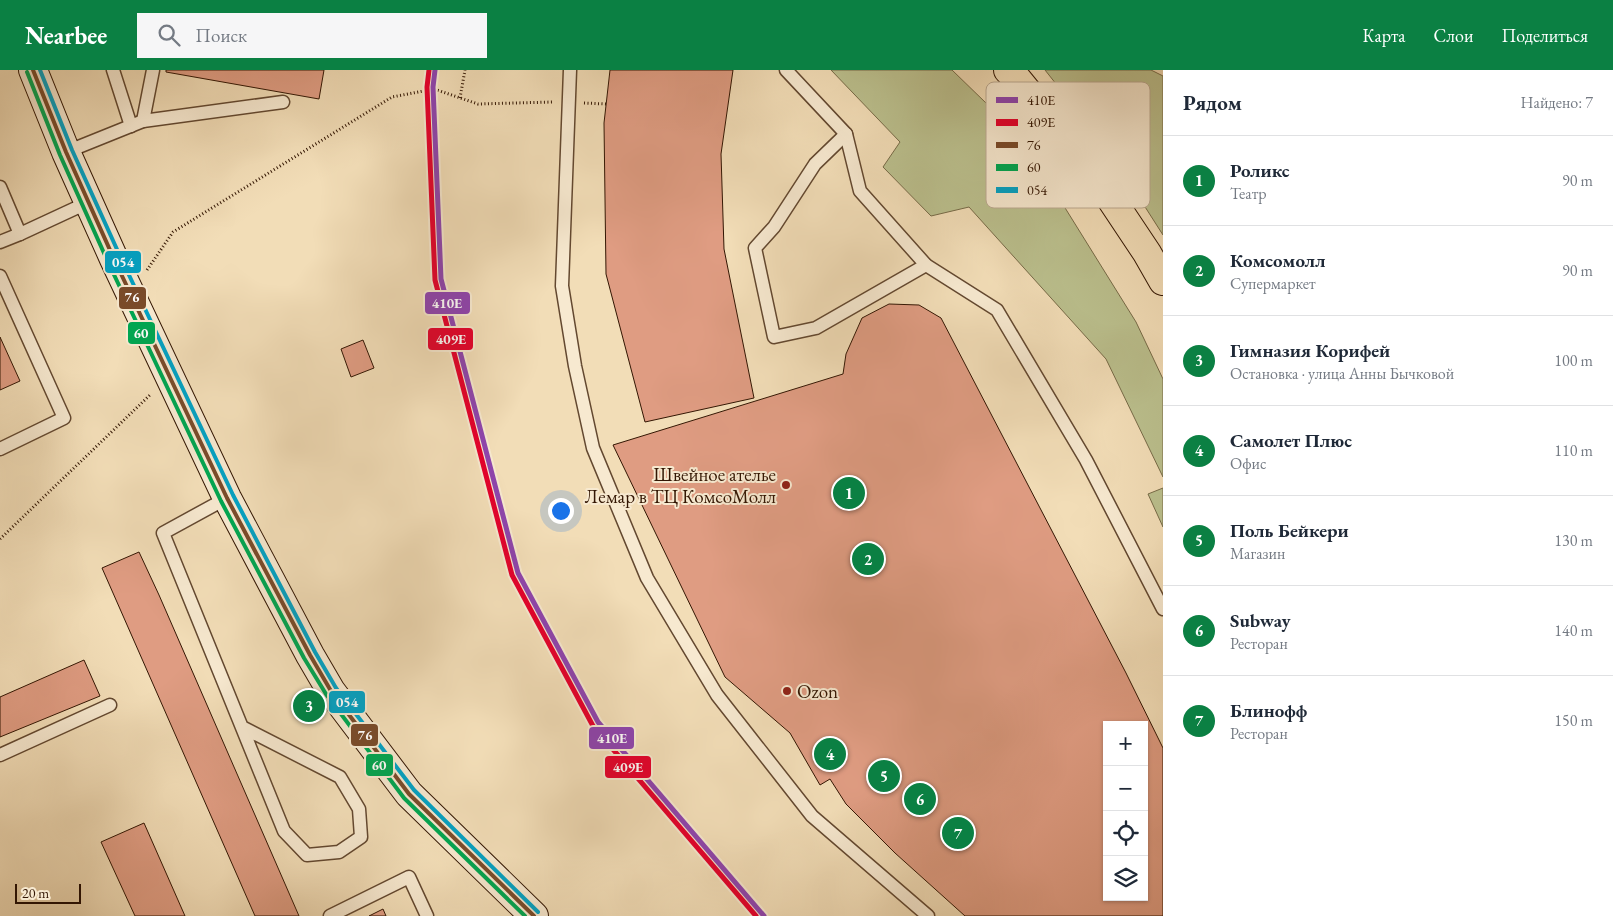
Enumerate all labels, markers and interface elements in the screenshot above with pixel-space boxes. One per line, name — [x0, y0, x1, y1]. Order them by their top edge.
search box — [137, 13, 487, 58]
text: Nearbee — [25, 20, 107, 51]
icon: search — [155, 21, 183, 49]
text: Поиск — [195, 23, 247, 48]
text: Карта — [1363, 24, 1406, 47]
text: Слои — [1434, 24, 1473, 47]
text: Поделиться — [1501, 24, 1588, 47]
legend — [986, 82, 1150, 208]
text: Рядом — [1183, 89, 1242, 116]
text: 410E — [1027, 91, 1055, 109]
text: Найдено: 7 — [1521, 92, 1593, 113]
text: 409E — [1027, 113, 1055, 131]
text: 76 — [1027, 136, 1041, 154]
text: 60 — [1027, 158, 1041, 176]
text: Роликс — [1230, 158, 1290, 183]
text: 1 — [1195, 170, 1203, 191]
text: 90 m — [1562, 170, 1593, 191]
text: 054 — [1027, 181, 1047, 199]
text: Театр — [1230, 183, 1267, 204]
text: Комсомолл — [1230, 248, 1325, 273]
line badge: 054 — [104, 250, 142, 274]
text: 054 — [112, 253, 135, 271]
text: 2 — [1195, 260, 1203, 281]
text: 90 m — [1562, 260, 1593, 281]
text: Супермаркет — [1230, 273, 1316, 294]
line badge: 76 — [118, 286, 147, 310]
text: 76 — [125, 288, 140, 306]
line badge: 410E — [424, 291, 471, 315]
text: 410E — [432, 294, 462, 312]
line badge: 60 — [127, 321, 156, 345]
text: 60 — [134, 324, 149, 342]
line badge: 409E — [427, 327, 474, 351]
text: 409E — [436, 330, 466, 348]
text: Гимназия Корифей — [1230, 338, 1390, 363]
text: 3 — [1195, 350, 1203, 371]
text: 100 m — [1554, 350, 1593, 371]
text: Остановка · улица Анны Бычковой — [1230, 363, 1454, 384]
text: Самолет Плюс — [1230, 428, 1352, 453]
text: 4 — [1195, 440, 1203, 461]
text: 110 m — [1554, 440, 1593, 461]
text: Офис — [1230, 453, 1267, 474]
place label: Швейное ателье Лемар в ТЦ КомсоМолл — [585, 462, 776, 509]
pin: 1 — [833, 474, 865, 512]
marker: Швейное ателье Лемар в ТЦ КомсоМолл — [780, 479, 792, 491]
your location — [548, 498, 574, 524]
text: Поль Бейкери — [1230, 518, 1349, 543]
text: 5 — [1195, 530, 1203, 551]
text: 130 m — [1554, 530, 1593, 551]
pin: 2 — [852, 540, 884, 578]
text: Магазин — [1230, 543, 1285, 564]
text: Subway — [1230, 608, 1291, 633]
text: 6 — [1195, 620, 1203, 641]
text: 140 m — [1554, 620, 1593, 641]
text: Ресторан — [1230, 633, 1288, 654]
place label: Ozon — [797, 679, 838, 704]
marker: Ozon — [781, 685, 793, 697]
pin: 3 — [293, 687, 325, 725]
line badge: 054 — [328, 690, 366, 714]
text: 054 — [336, 693, 359, 711]
text: Блинофф — [1230, 698, 1307, 723]
text: 7 — [1195, 710, 1203, 731]
text: 150 m — [1554, 710, 1593, 731]
map controls — [1103, 721, 1148, 901]
button: + — [1103, 721, 1148, 766]
line badge: 76 — [350, 723, 379, 747]
text: Ресторан — [1230, 723, 1288, 744]
text: 76 — [358, 726, 373, 744]
line badge: 410E — [588, 726, 635, 750]
text: 410E — [597, 729, 627, 747]
pin: 4 — [814, 735, 846, 773]
line badge: 60 — [365, 753, 394, 777]
line badge: 409E — [604, 755, 652, 779]
text: 60 — [372, 756, 387, 774]
pin: 5 — [868, 757, 900, 795]
text: 409E — [613, 758, 643, 776]
button: − — [1103, 766, 1148, 811]
pin: 6 — [904, 780, 936, 818]
button: locate — [1103, 811, 1148, 856]
pin: 7 — [942, 814, 974, 852]
button: layers — [1103, 856, 1148, 901]
scale bar — [15, 881, 81, 904]
text: 20 m — [22, 884, 49, 902]

